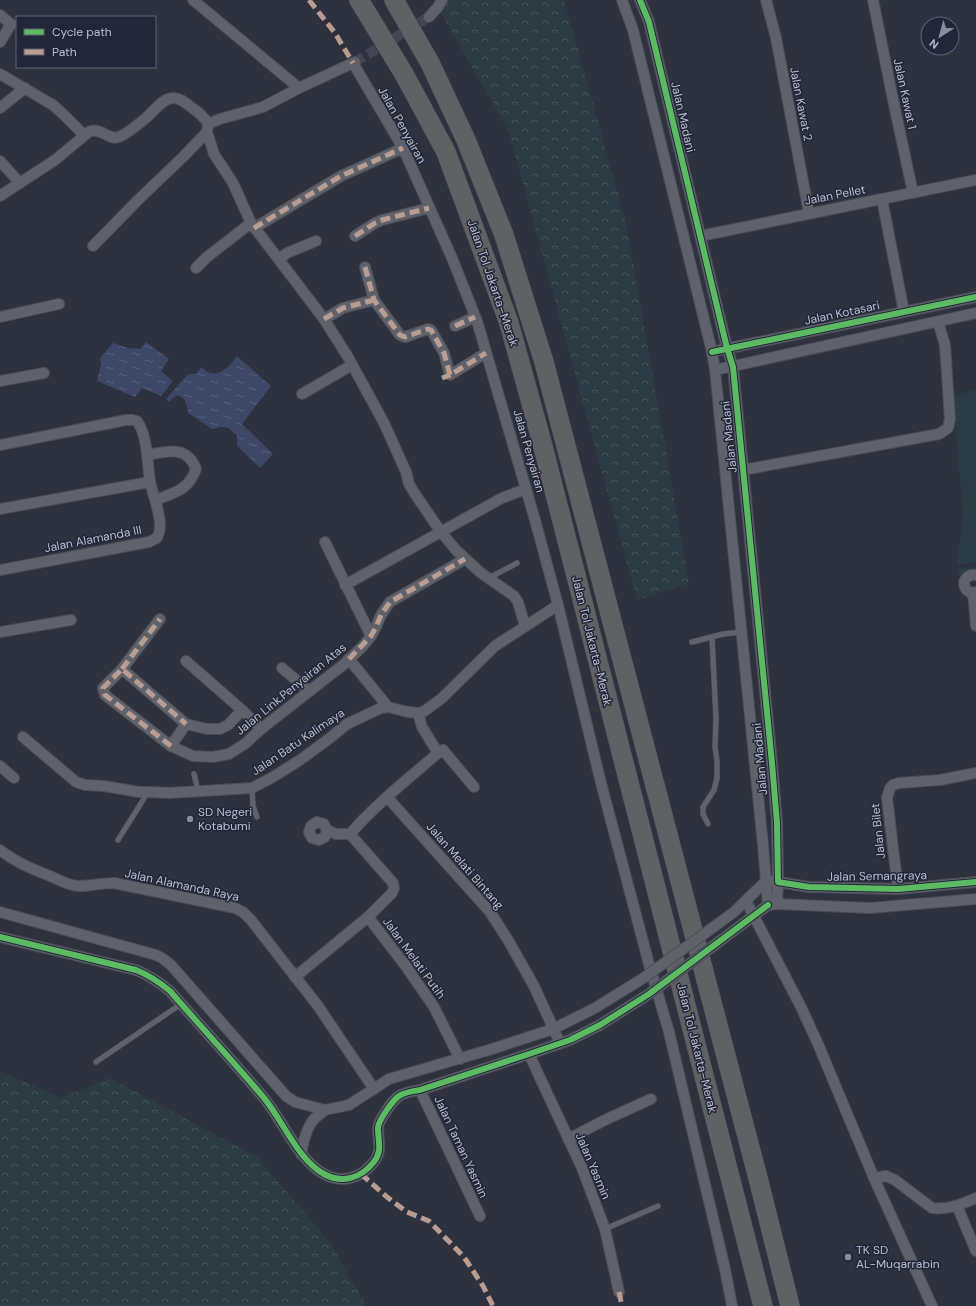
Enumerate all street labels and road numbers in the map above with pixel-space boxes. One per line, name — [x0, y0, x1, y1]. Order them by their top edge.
street label: Jalan Kawat 1 — [890, 57, 920, 131]
street label: Jalan Kawat 2 — [786, 66, 816, 142]
street label: Jalan Madani — [667, 80, 699, 154]
street label: Jalan Penyairan — [374, 84, 430, 166]
street label: Jalan Pellet — [803, 181, 867, 209]
street label: Jalan Tol Jakarta–Merak — [464, 217, 522, 349]
street label: Jalan Kotasari — [803, 297, 881, 329]
street label: Jalan Madani — [717, 400, 741, 474]
street label: Jalan Penyairan — [510, 408, 549, 494]
street label: Jalan Alamanda III — [43, 522, 143, 556]
street label: Jalan Tol Jakarta–Merak — [568, 574, 616, 708]
street label: Jalan Link.Penyairan Atas — [232, 639, 350, 739]
street label: Jalan Batu Kalimaya — [248, 705, 348, 779]
street label: Jalan Madani — [749, 722, 771, 796]
street label: Jalan Bilet — [867, 802, 889, 860]
street label: Jalan Melati Bintang — [423, 819, 507, 913]
street label: Jalan Alamanda Raya — [123, 865, 241, 905]
street label: Jalan Semangraya — [827, 867, 927, 885]
street label: Jalan Melati Putih — [379, 914, 449, 1002]
street label: Jalan Tol Jakarta–Merak — [673, 981, 721, 1115]
street label: Jalan Taman Yasmin — [430, 1094, 492, 1201]
street label: Jalan Yasmin — [572, 1130, 614, 1202]

